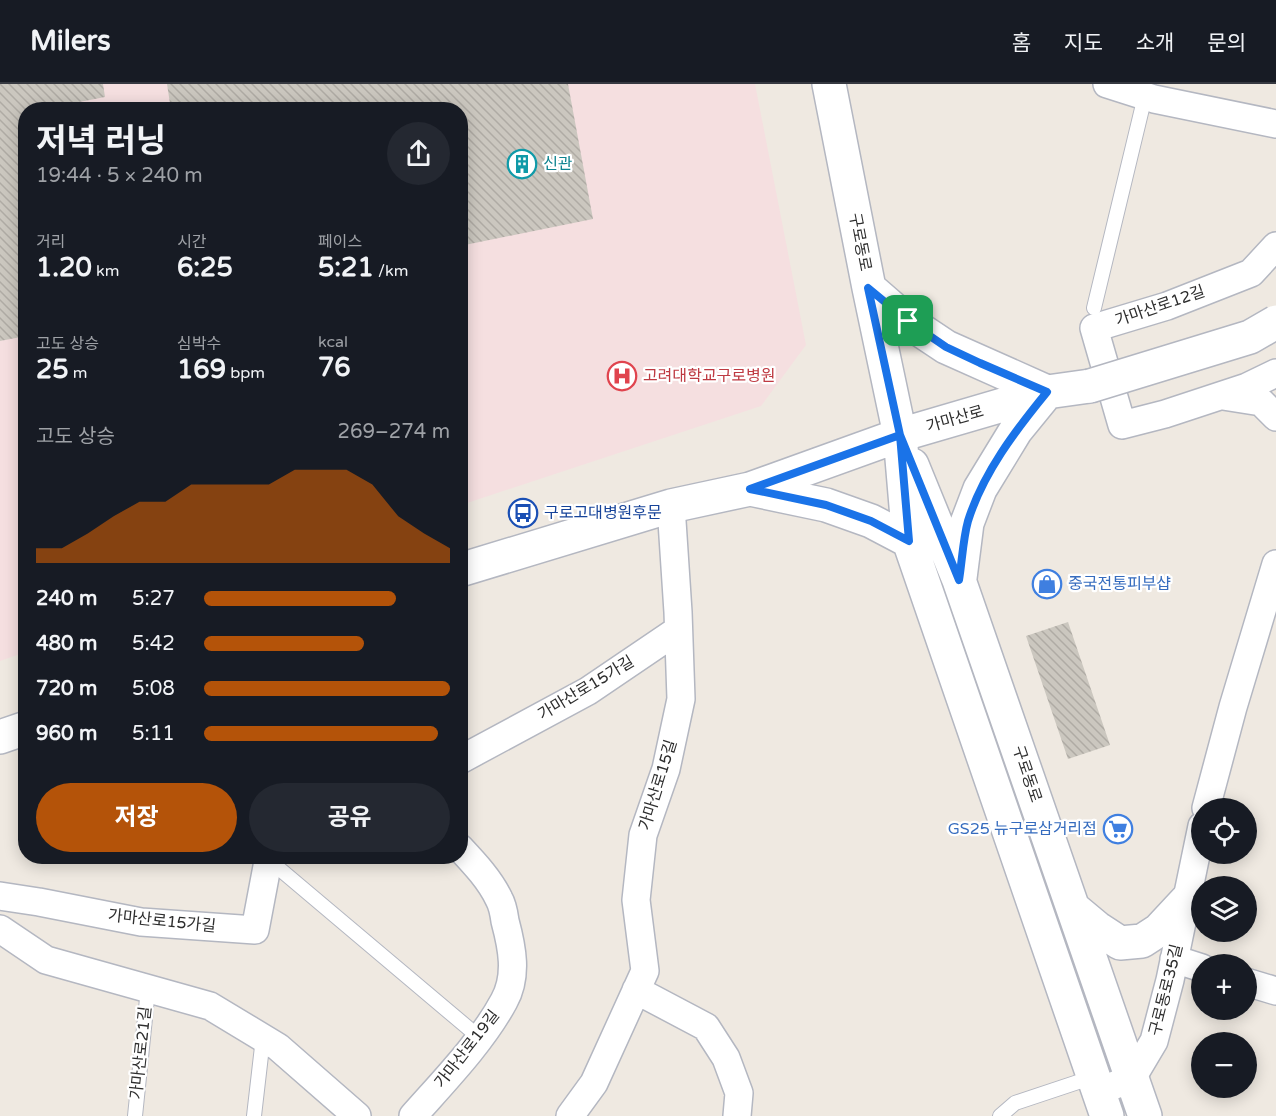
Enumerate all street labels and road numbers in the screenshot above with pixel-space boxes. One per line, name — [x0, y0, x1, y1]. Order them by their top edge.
street label: 구로동로 — [845, 211, 875, 273]
street label: 가마산로12길 — [1112, 281, 1208, 331]
street label: 가마산로 — [924, 401, 986, 437]
street label: 가마산로15가길 — [534, 652, 638, 724]
street label: 가마산로15길 — [635, 737, 681, 833]
street label: 구로동로 — [1008, 743, 1046, 805]
street label: 가마산로15가길 — [107, 905, 217, 937]
street label: 구로동로35길 — [1145, 942, 1187, 1038]
street label: 가마산로21길 — [126, 1005, 156, 1101]
street label: 가마산로19길 — [430, 1006, 504, 1092]

